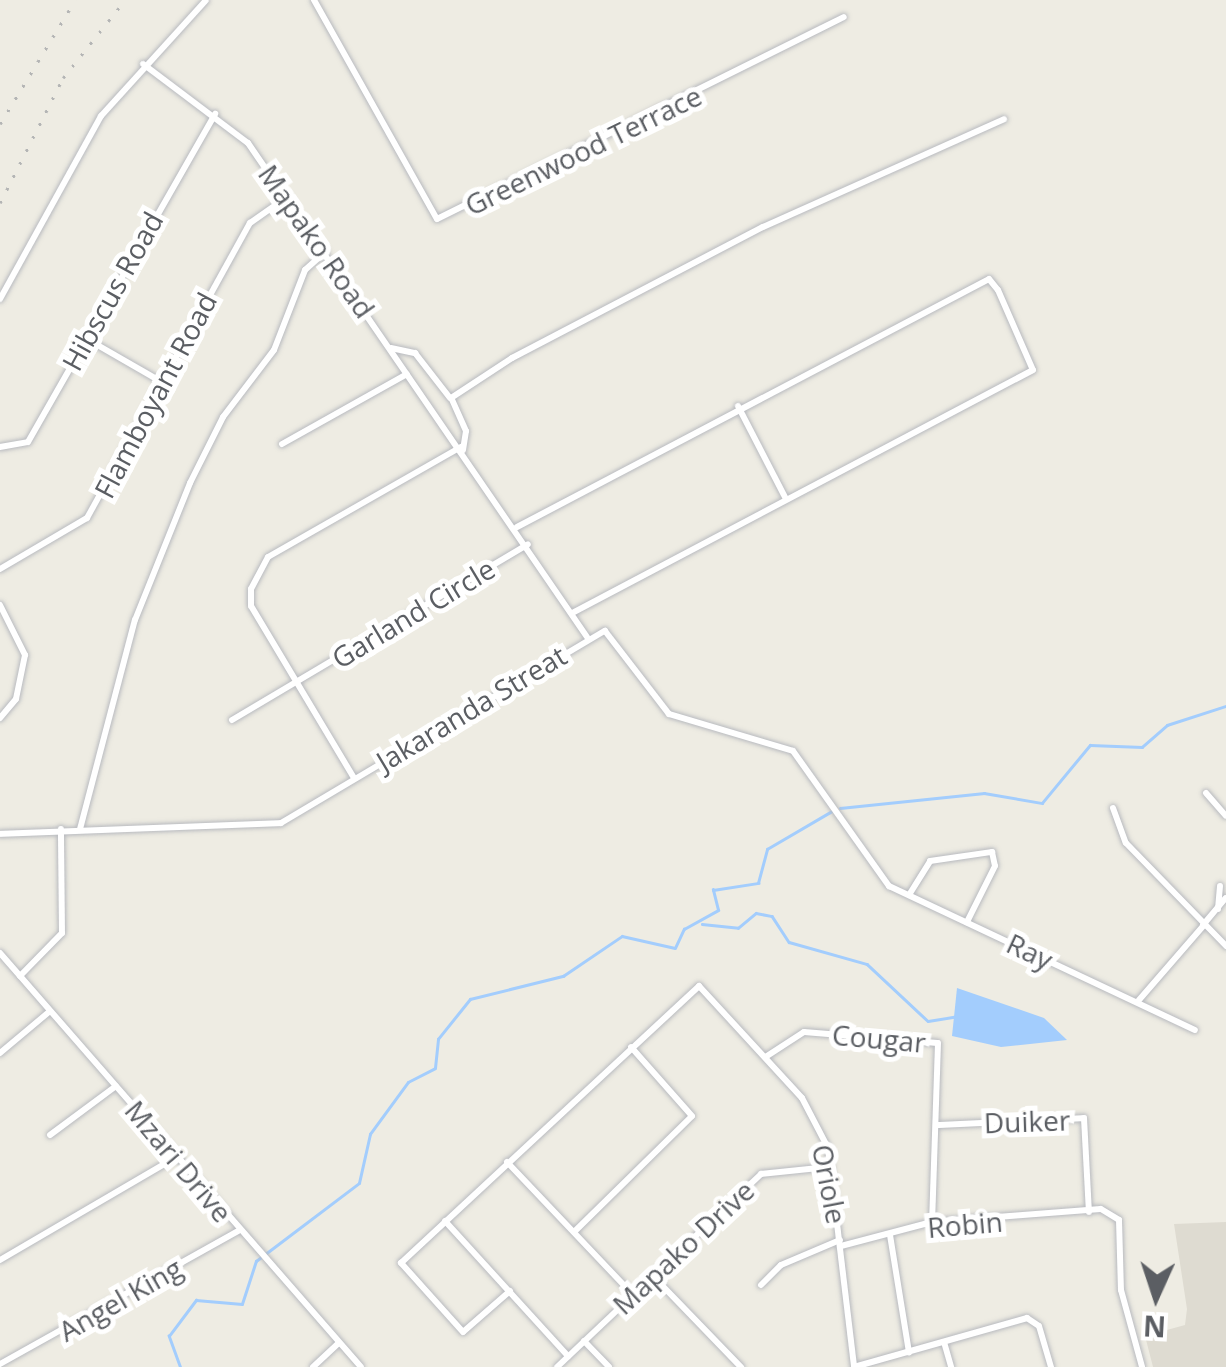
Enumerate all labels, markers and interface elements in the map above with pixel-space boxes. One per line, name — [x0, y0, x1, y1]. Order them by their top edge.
street label: Greenwood Terrace — [459, 78, 707, 222]
street label: Mapako Road — [252, 158, 382, 324]
street label: Hibscus Road — [55, 206, 169, 376]
street label: Flamboyant Road — [87, 287, 223, 503]
street label: Garland Circle — [326, 551, 500, 675]
street label: Jakaranda Streat — [370, 638, 572, 778]
street label: Ray — [1002, 926, 1058, 976]
street label: Cougar — [831, 1017, 927, 1059]
street label: Mzari Drive — [119, 1093, 239, 1229]
street label: Duiker — [983, 1103, 1071, 1139]
street label: Oriole — [806, 1142, 854, 1226]
street label: Mapako Drive — [605, 1173, 761, 1321]
street label: Robin — [926, 1204, 1004, 1244]
north arrow — [1106, 1247, 1206, 1347]
street label: Angel King — [52, 1250, 188, 1348]
text: N — [1142, 1307, 1167, 1347]

